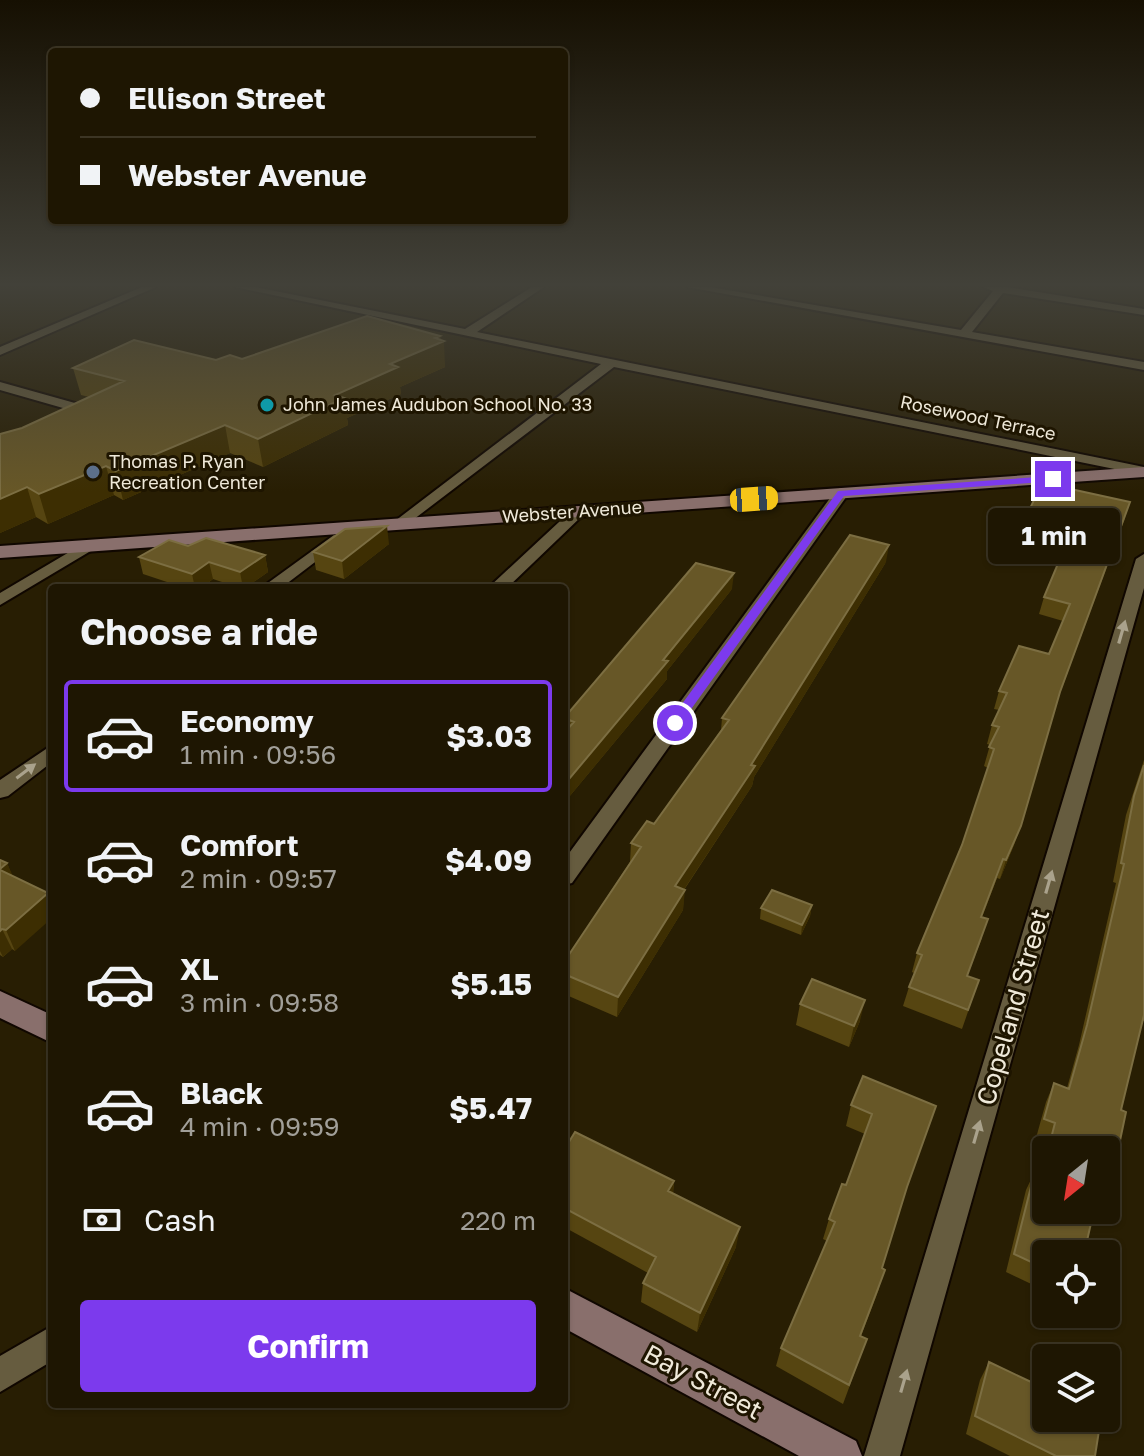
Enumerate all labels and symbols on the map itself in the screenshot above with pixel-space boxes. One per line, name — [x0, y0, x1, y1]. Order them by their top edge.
street label: Rosewood Terrace — [898, 390, 1058, 444]
place label: John James Audubon School No. 33 — [283, 393, 592, 415]
marker: John James Audubon School No. 33 — [258, 396, 276, 414]
place label: Thomas P. Ryan Recreation Center — [109, 450, 265, 493]
route end — [1035, 461, 1071, 497]
marker: Thomas P. Ryan Recreation Center — [84, 463, 102, 481]
car — [729, 485, 779, 513]
street label: Webster Avenue — [501, 495, 643, 527]
callout: 1 min — [987, 507, 1119, 563]
one-way arrow — [1116, 620, 1129, 644]
route start — [657, 705, 693, 741]
one-way arrow — [16, 764, 36, 780]
one-way arrow — [1044, 869, 1056, 894]
street label: Copeland Street — [970, 905, 1055, 1109]
one-way arrow — [971, 1119, 983, 1144]
north arrow — [1032, 1136, 1120, 1224]
street label: Bay Street — [639, 1337, 768, 1426]
one-way arrow — [898, 1369, 911, 1393]

